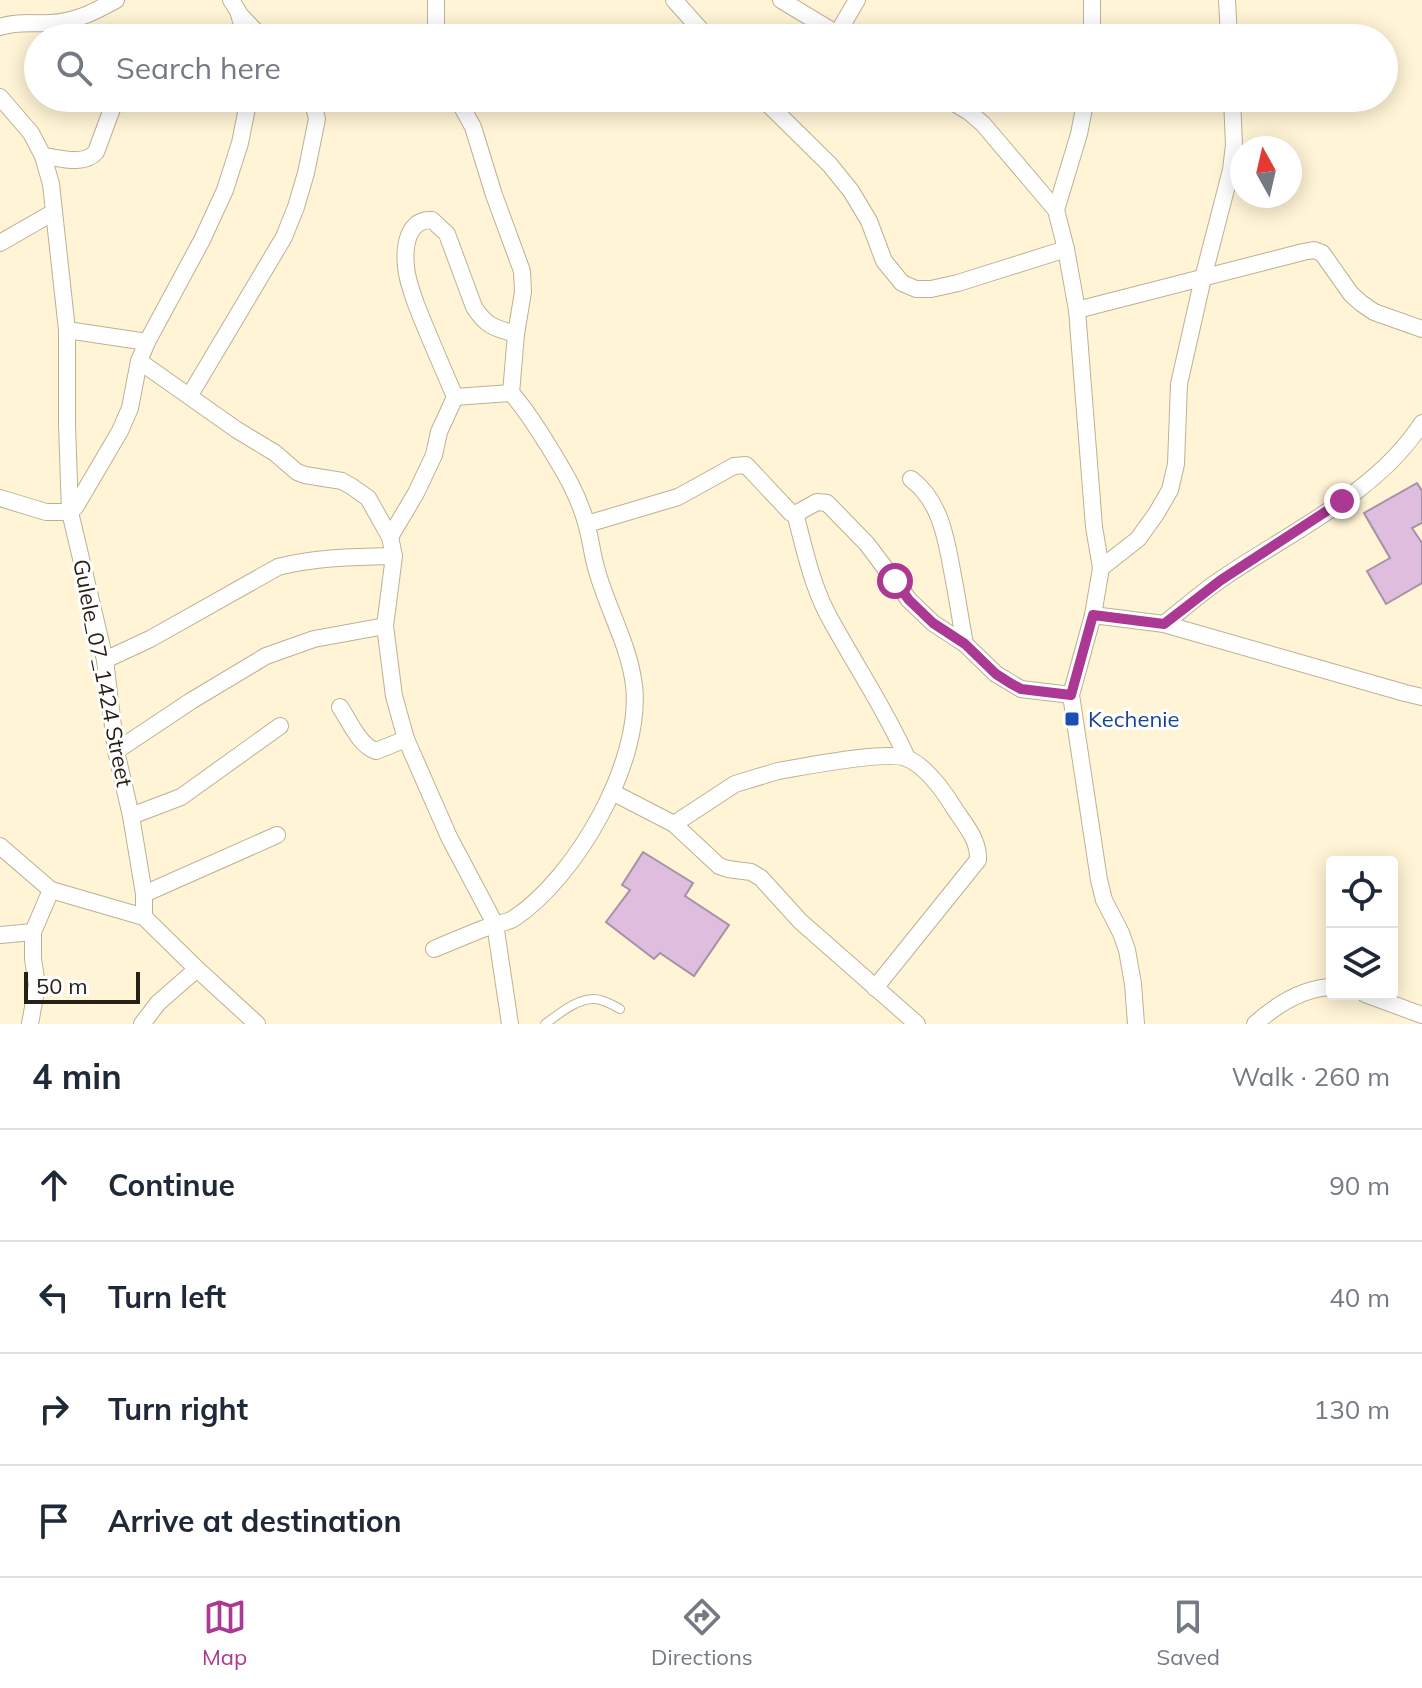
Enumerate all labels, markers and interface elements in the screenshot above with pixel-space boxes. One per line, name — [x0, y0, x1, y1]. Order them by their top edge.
search box — [24, 24, 1398, 112]
icon: search — [52, 46, 96, 90]
text: Search here — [116, 49, 281, 87]
north arrow — [1230, 136, 1302, 208]
route end — [1324, 483, 1360, 519]
street label: Gulele_07_1424 Street — [67, 557, 139, 789]
route start — [877, 563, 913, 599]
place label: Kechenie — [1088, 705, 1180, 733]
marker: Kechenie — [1063, 710, 1081, 728]
map controls — [1326, 856, 1398, 1000]
button: locate — [1326, 856, 1398, 928]
button: layers — [1326, 928, 1398, 1000]
scale bar — [24, 968, 140, 1004]
text: 50 m — [36, 972, 87, 1000]
text: 4 min — [32, 1055, 122, 1098]
text: Walk · 260 m — [1231, 1060, 1390, 1093]
icon: ahead — [32, 1163, 76, 1207]
text: Continue — [108, 1166, 235, 1204]
text: 90 m — [1329, 1169, 1390, 1202]
icon: left — [32, 1275, 76, 1319]
text: Turn left — [108, 1278, 226, 1316]
text: 40 m — [1329, 1281, 1390, 1314]
icon: right — [32, 1387, 76, 1431]
text: Turn right — [108, 1390, 248, 1428]
text: 130 m — [1314, 1393, 1390, 1426]
icon: arrive — [32, 1499, 76, 1543]
text: Arrive at destination — [108, 1502, 402, 1540]
tab: Map — [202, 1595, 247, 1671]
tab: Directions — [651, 1595, 753, 1671]
tab: Saved — [1157, 1595, 1220, 1671]

